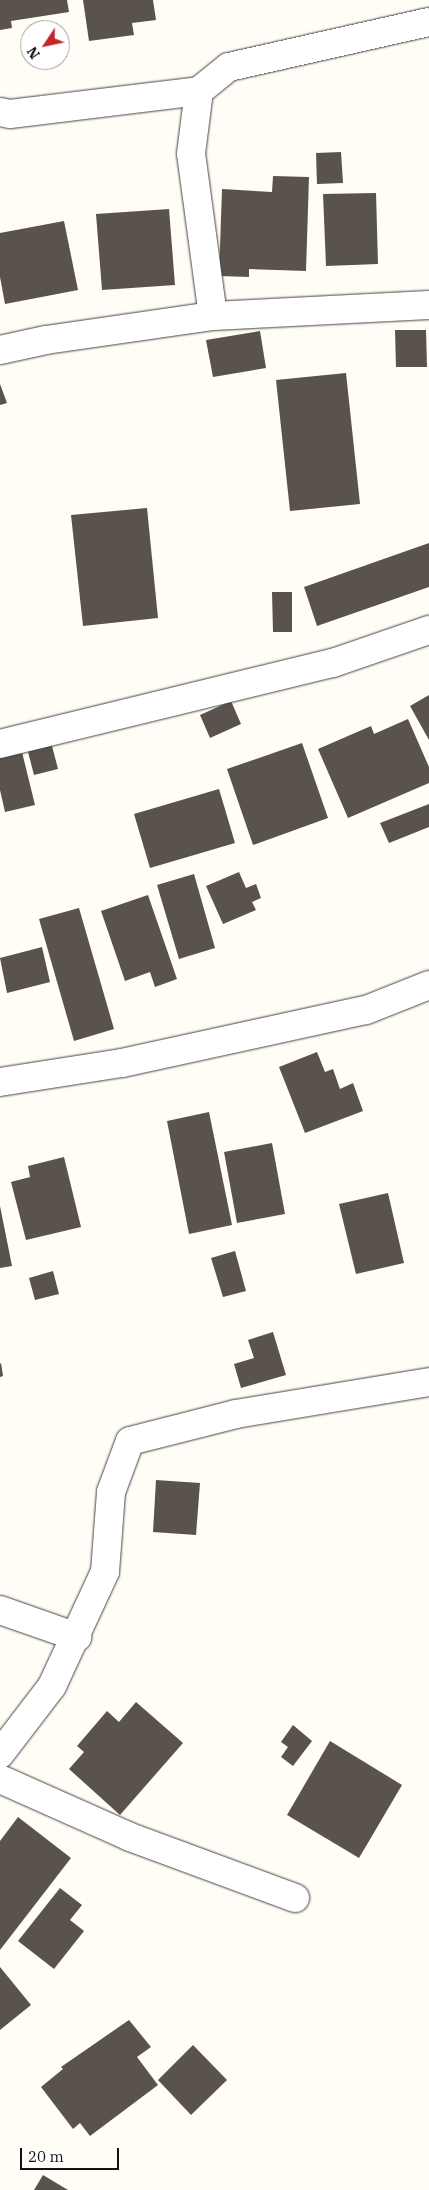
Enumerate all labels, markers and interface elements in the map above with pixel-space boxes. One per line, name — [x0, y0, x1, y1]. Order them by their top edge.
north arrow — [20, 20, 70, 70]
text: N — [23, 43, 44, 62]
scale bar — [22, 2138, 121, 2170]
text: 20 m — [28, 2147, 64, 2166]

